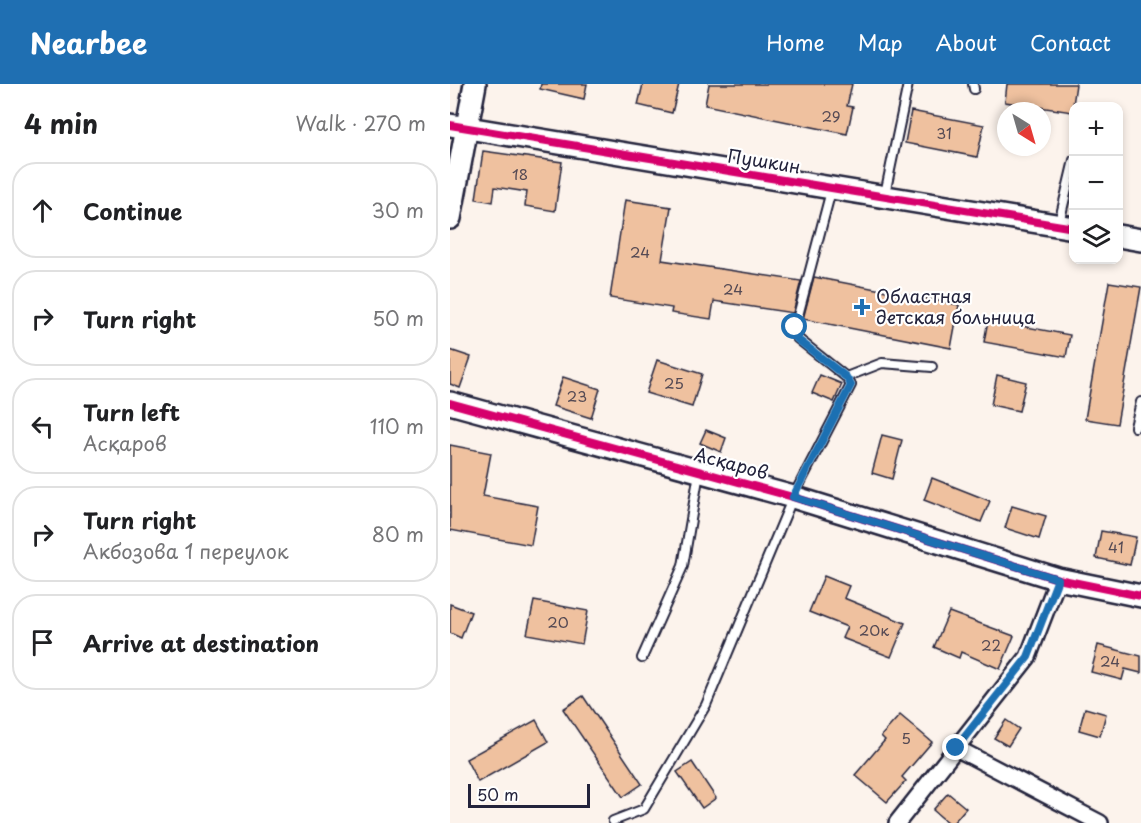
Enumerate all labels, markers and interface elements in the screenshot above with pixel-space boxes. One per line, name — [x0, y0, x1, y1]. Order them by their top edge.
text: Nearbee — [30, 21, 147, 64]
text: Home — [766, 26, 825, 58]
text: Map — [858, 26, 903, 58]
text: About — [936, 26, 997, 58]
text: Contact — [1030, 26, 1111, 58]
north arrow — [997, 102, 1051, 156]
map controls — [1069, 102, 1123, 264]
button: + — [1069, 102, 1123, 156]
text: 4 min — [24, 104, 98, 143]
house number: 29 — [821, 104, 841, 127]
text: Walk · 270 m — [295, 108, 426, 138]
house number: 31 — [936, 121, 952, 144]
street label: Пушкин — [726, 141, 803, 180]
button: − — [1069, 156, 1123, 210]
house number: 18 — [512, 162, 528, 185]
icon: ahead — [26, 194, 59, 227]
text: Continue — [83, 194, 182, 227]
text: 30 m — [371, 195, 424, 225]
button: layers — [1069, 210, 1123, 264]
house number: 24 — [630, 240, 650, 263]
house number: 24 — [723, 277, 743, 300]
place label: Областная детская больница — [876, 282, 1036, 330]
marker: Областная детская больница — [853, 298, 871, 316]
icon: right — [26, 302, 59, 335]
text: Turn right — [83, 302, 196, 335]
text: 50 m — [372, 303, 424, 333]
route start — [781, 313, 807, 339]
house number: 25 — [664, 371, 684, 394]
house number: 23 — [567, 384, 587, 407]
text: Turn left — [83, 395, 180, 428]
icon: left — [26, 410, 59, 443]
text: 110 m — [370, 411, 424, 441]
text: Асқаров — [83, 428, 167, 458]
street label: Асқаров — [691, 440, 771, 485]
text: Turn right — [83, 503, 196, 536]
icon: right — [26, 518, 59, 551]
text: 80 m — [372, 519, 424, 549]
house number: 41 — [1108, 535, 1124, 558]
text: Акбозова 1 переулок — [83, 536, 289, 566]
house number: 20 — [547, 610, 569, 633]
house number: 20к — [859, 618, 889, 641]
icon: arrive — [26, 626, 59, 659]
text: Arrive at destination — [83, 626, 319, 659]
house number: 22 — [981, 633, 1001, 656]
house number: 24 — [1100, 649, 1120, 672]
house number: 5 — [901, 726, 911, 749]
route end — [942, 734, 968, 760]
scale bar — [468, 781, 590, 808]
text: 50 m — [477, 782, 518, 806]

